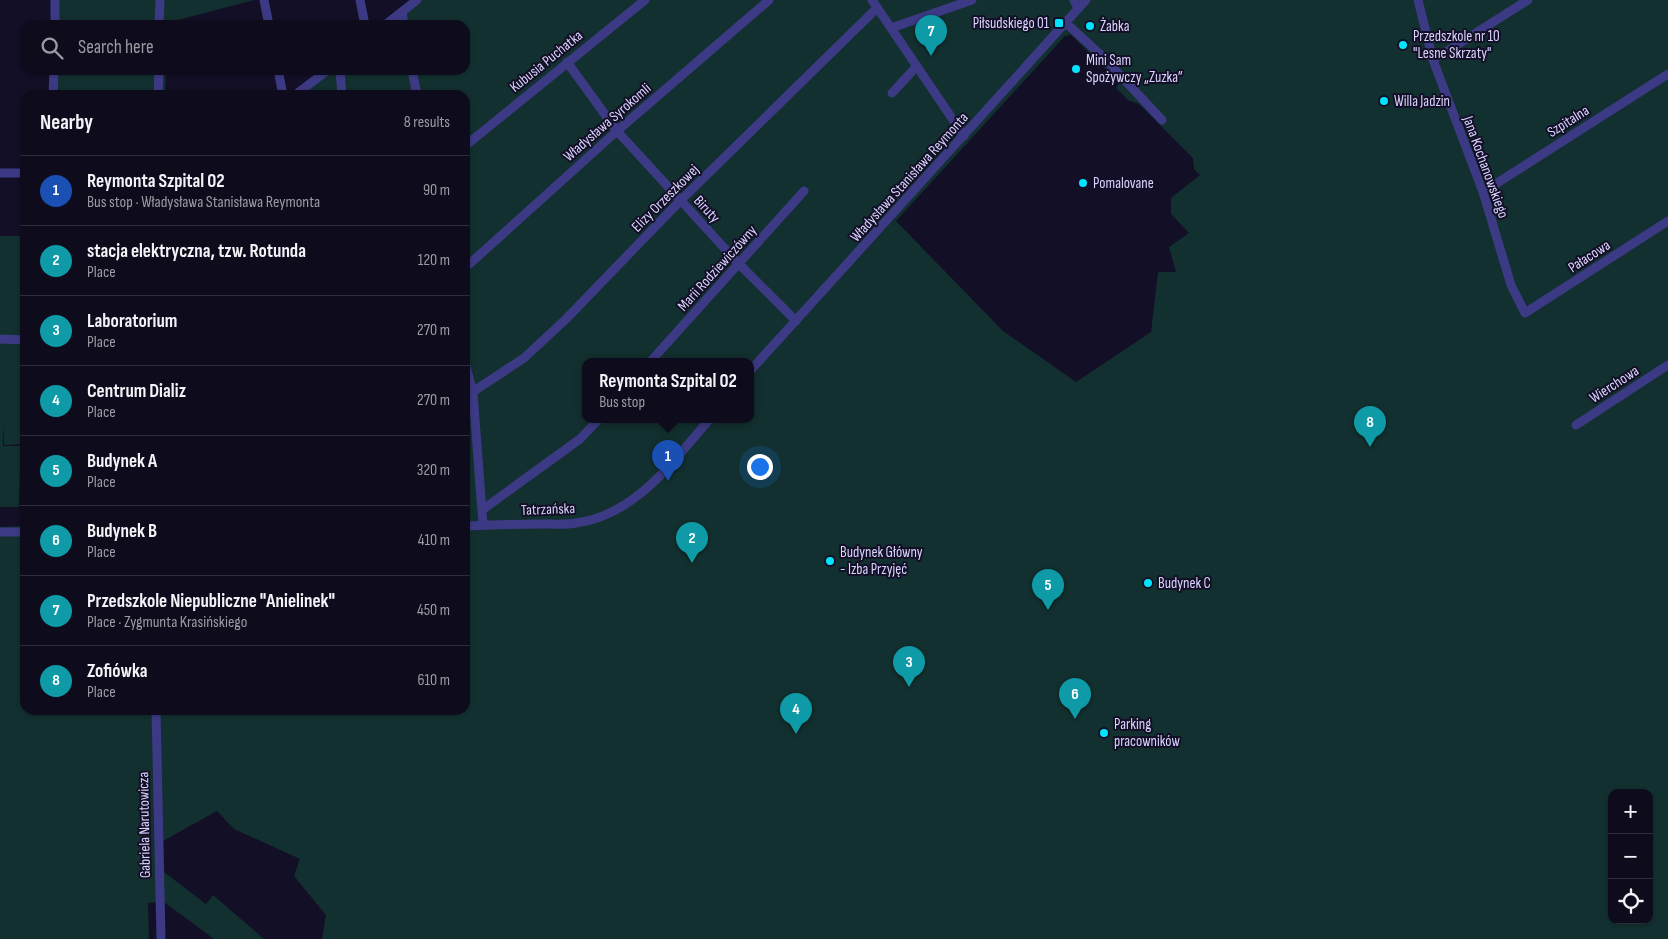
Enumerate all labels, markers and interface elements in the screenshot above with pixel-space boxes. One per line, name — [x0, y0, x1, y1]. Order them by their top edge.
place label: Piłsudskiego 01 — [973, 14, 1050, 33]
pin: 7 — [915, 15, 947, 56]
marker: Piłsudskiego 01 — [1053, 17, 1065, 29]
place label: Żabka — [1100, 17, 1130, 36]
search box — [20, 20, 470, 75]
marker: Żabka — [1084, 20, 1096, 32]
street label: Kubusia Puchatka — [506, 26, 587, 97]
place label: Przedszkole nr 10 "Lesne Skrzaty" — [1413, 27, 1500, 63]
icon: search — [38, 34, 66, 62]
text: Search here — [78, 36, 154, 59]
marker: Przedszkole nr 10 "Lesne Skrzaty" — [1397, 39, 1409, 51]
place label: Mini Sam Spożywczy „Zuzka” — [1086, 51, 1183, 87]
marker: Mini Sam Spożywczy „Zuzka” — [1070, 63, 1082, 75]
street label: Władysława Syrokomli — [559, 79, 655, 166]
place label: Willa Jadzin — [1394, 92, 1450, 111]
marker: Willa Jadzin — [1378, 95, 1390, 107]
street label: Szpitalna — [1544, 101, 1593, 142]
street label: Władysława Stanisława Reymonta — [846, 108, 973, 246]
text: Nearby — [40, 110, 93, 135]
street label: Jana Kochanowskiego — [1458, 112, 1513, 221]
text: 8 results — [404, 113, 450, 132]
street label: Elizy Orzeszkowej — [628, 160, 703, 236]
text: Reymonta Szpital 02 — [87, 170, 225, 193]
place label: Pomalovane — [1093, 174, 1154, 193]
marker: Pomalovane — [1077, 177, 1089, 189]
text: 1 — [53, 181, 59, 200]
text: 90 m — [423, 181, 450, 200]
street label: Biruty — [689, 192, 724, 227]
text: Bus stop · Władysława Stanisława Reymonta — [87, 193, 320, 212]
street label: Marii Rodziewiczówny — [674, 221, 761, 315]
street label: Pałacowa — [1565, 236, 1614, 277]
text: stacja elektryczna, tzw. Rotunda — [87, 240, 306, 263]
text: 2 — [52, 251, 60, 270]
text: 120 m — [418, 251, 450, 270]
text: Place — [87, 263, 116, 282]
text: Laboratorium — [87, 310, 177, 333]
text: 3 — [52, 321, 60, 340]
text: 270 m — [417, 321, 450, 340]
text: Place — [87, 333, 116, 352]
popup — [582, 358, 754, 423]
street label: Wierchowa — [1586, 361, 1643, 407]
text: Reymonta Szpital 02 — [599, 370, 737, 393]
text: Centrum Dializ — [87, 380, 186, 403]
text: 4 — [52, 391, 60, 410]
text: 270 m — [417, 391, 450, 410]
text: Bus stop — [599, 393, 645, 412]
text: Place — [87, 403, 116, 422]
pin: 8 — [1354, 406, 1386, 447]
pin: 1 — [652, 440, 684, 481]
text: Budynek A — [87, 450, 157, 473]
your location — [747, 454, 773, 480]
text: 5 — [52, 461, 60, 480]
text: 320 m — [417, 461, 450, 480]
text: Place — [87, 473, 116, 492]
street label: Tatrzańska — [521, 499, 576, 520]
text: Budynek B — [87, 520, 157, 543]
pin: 2 — [676, 522, 708, 563]
text: 6 — [52, 531, 60, 550]
text: 410 m — [418, 531, 450, 550]
text: Place — [87, 543, 116, 562]
place label: Budynek Główny - Izba Przyjęć — [840, 543, 923, 579]
marker: Budynek Główny - Izba Przyjęć — [824, 555, 836, 567]
pin: 5 — [1032, 569, 1064, 610]
place label: Budynek C — [1158, 574, 1211, 593]
marker: Budynek C — [1142, 577, 1154, 589]
text: Przedszkole Niepubliczne "Anielinek" — [87, 590, 335, 613]
text: 7 — [53, 601, 59, 620]
text: 450 m — [417, 601, 450, 620]
text: Place · Zygmunta Krasińskiego — [87, 613, 247, 632]
pin: 3 — [893, 646, 925, 687]
text: Zofiówka — [87, 660, 148, 683]
text: 8 — [52, 671, 60, 690]
text: 610 m — [417, 671, 450, 690]
pin: 6 — [1059, 678, 1091, 719]
text: Place — [87, 683, 116, 702]
pin: 4 — [780, 693, 812, 734]
place label: Parking pracowników — [1114, 715, 1180, 751]
marker: Parking pracowników — [1098, 727, 1110, 739]
street label: Gabriela Narutowicza — [134, 771, 155, 878]
map controls — [1608, 789, 1653, 924]
button: + — [1608, 789, 1653, 834]
button: − — [1608, 834, 1653, 879]
button: locate — [1608, 879, 1653, 924]

